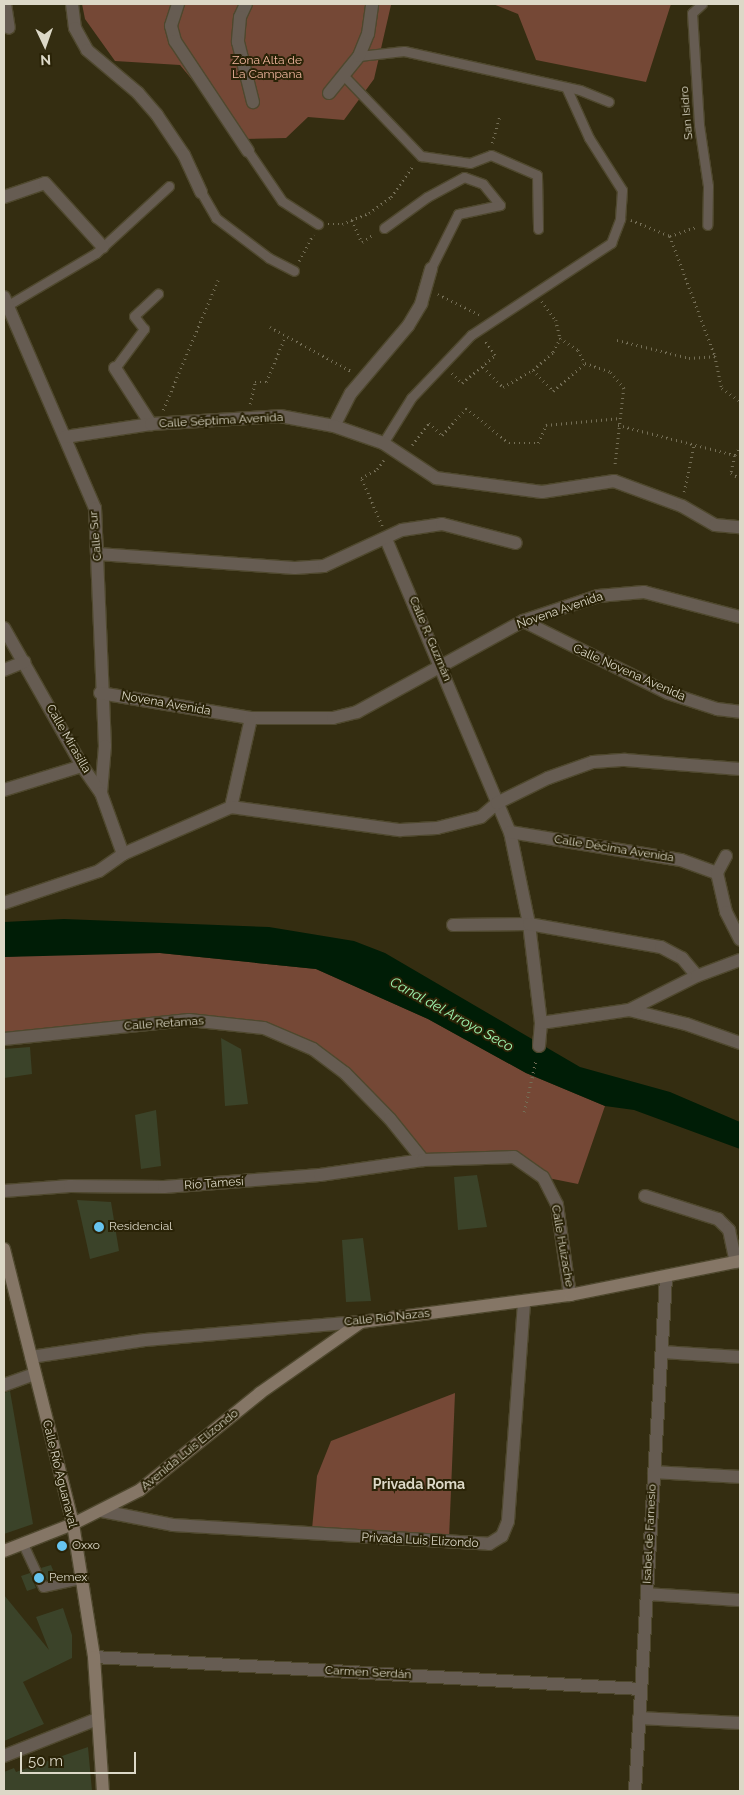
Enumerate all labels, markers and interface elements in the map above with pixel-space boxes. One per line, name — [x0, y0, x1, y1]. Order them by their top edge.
north arrow — [20, 20, 70, 70]
text: N — [40, 52, 52, 68]
park label: Zona Alta de La Campana — [232, 54, 302, 82]
street label: San Isidro — [677, 86, 697, 140]
street label: Calle Séptima Avenida — [158, 411, 284, 431]
street label: Calle Sur — [87, 510, 105, 562]
street label: Novena Avenida — [515, 589, 605, 633]
street label: Calle R. Guzmán — [406, 594, 454, 684]
street label: Calle Novena Avenida — [570, 642, 688, 704]
street label: Novena Avenida — [120, 689, 212, 719]
street label: Calle Mirasilla — [43, 702, 93, 776]
street label: Calle Décima Avenida — [553, 832, 675, 866]
water label: Canal del Arroyo Seco — [387, 973, 517, 1055]
street label: Calle Retamas — [124, 1014, 204, 1034]
street label: Río Tamesí — [184, 1175, 244, 1193]
street label: Calle Huizache — [548, 1204, 576, 1288]
place label: Residencial — [109, 1220, 173, 1234]
marker: Residencial — [93, 1221, 105, 1233]
street label: Calle Río Nazas — [343, 1306, 431, 1330]
street label: Avenida Luis Elizondo — [138, 1406, 242, 1494]
street label: Calle Río Aguanaval — [39, 1419, 79, 1529]
district label: Privada Roma — [373, 1476, 465, 1492]
street label: Isabel de Farnesio — [640, 1484, 660, 1584]
street label: Privada Luis Elizondo — [361, 1531, 479, 1551]
place label: Oxxo — [72, 1539, 100, 1553]
marker: Oxxo — [56, 1540, 68, 1552]
place label: Pemex — [49, 1571, 87, 1585]
marker: Pemex — [33, 1572, 45, 1584]
street label: Carmen Serdán — [324, 1664, 412, 1682]
scale bar — [22, 1742, 139, 1774]
text: 50 m — [28, 1752, 63, 1770]

